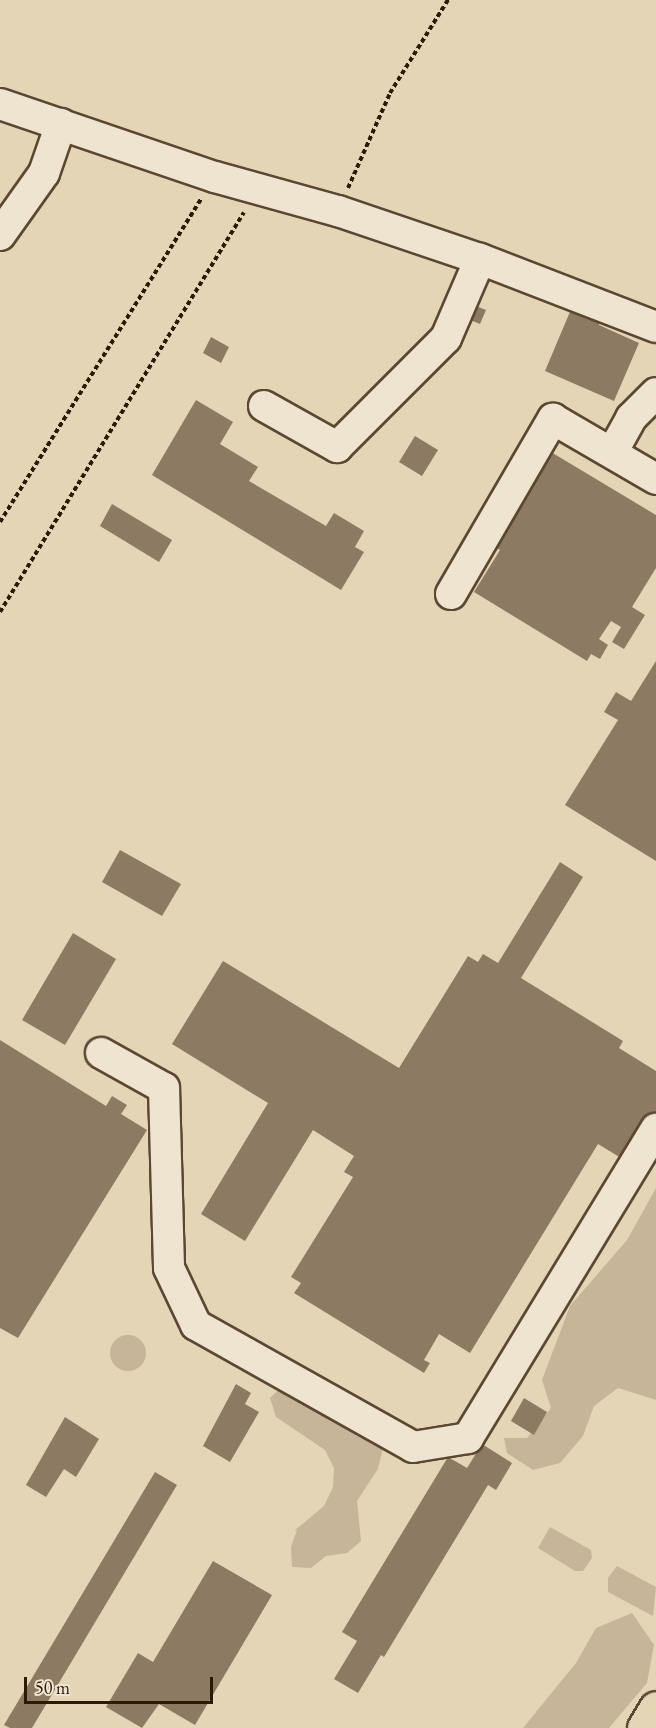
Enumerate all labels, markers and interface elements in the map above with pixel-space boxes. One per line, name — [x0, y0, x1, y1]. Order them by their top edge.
scale bar — [27, 1665, 216, 1703]
text: 50 m — [35, 1676, 70, 1699]

